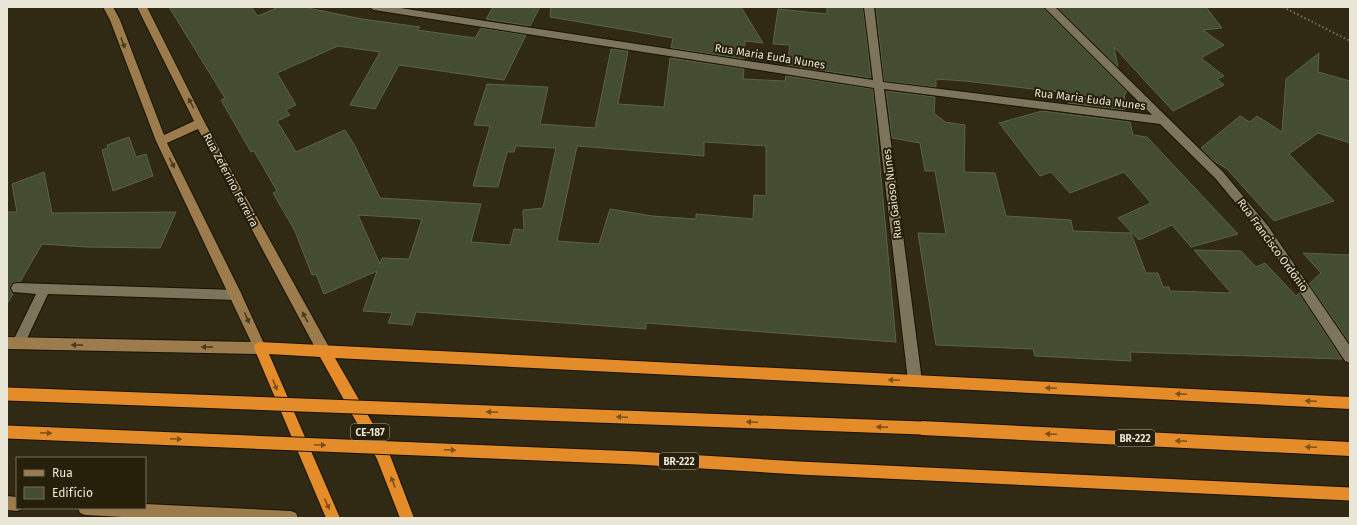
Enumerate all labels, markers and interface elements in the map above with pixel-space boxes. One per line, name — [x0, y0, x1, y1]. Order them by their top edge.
one-way arrow — [121, 37, 127, 49]
street label: Rua Maria Euda Nunes — [714, 41, 826, 72]
street label: Rua Maria Euda Nunes — [1034, 86, 1146, 113]
one-way arrow — [187, 98, 194, 109]
street label: Rua Zeferino Ferreira — [200, 131, 261, 229]
street label: Rua Gaioso Nunes — [881, 148, 904, 240]
one-way arrow — [169, 158, 175, 169]
street label: Rua Francisco Ordônio — [1235, 196, 1311, 294]
one-way arrow — [302, 311, 309, 322]
one-way arrow — [244, 312, 250, 324]
one-way arrow — [70, 342, 83, 348]
one-way arrow — [200, 344, 213, 350]
one-way arrow — [887, 377, 900, 383]
one-way arrow — [272, 379, 278, 391]
one-way arrow — [1044, 385, 1057, 391]
one-way arrow — [1175, 391, 1187, 398]
one-way arrow — [1304, 398, 1317, 404]
one-way arrow — [486, 409, 498, 416]
one-way arrow — [615, 414, 628, 420]
one-way arrow — [745, 419, 758, 425]
one-way arrow — [876, 423, 888, 430]
road number: CE-187 — [351, 424, 389, 440]
one-way arrow — [40, 430, 52, 437]
road number: BR-222 — [1115, 430, 1155, 446]
one-way arrow — [1045, 431, 1057, 438]
one-way arrow — [170, 435, 182, 442]
one-way arrow — [1175, 437, 1187, 444]
one-way arrow — [314, 441, 326, 448]
one-way arrow — [1305, 443, 1317, 450]
one-way arrow — [444, 447, 456, 454]
road number: BR-222 — [659, 453, 699, 469]
legend — [16, 457, 146, 509]
text: Rua — [52, 466, 73, 480]
one-way arrow — [390, 475, 396, 487]
text: Edifício — [52, 486, 93, 500]
one-way arrow — [324, 498, 330, 509]

